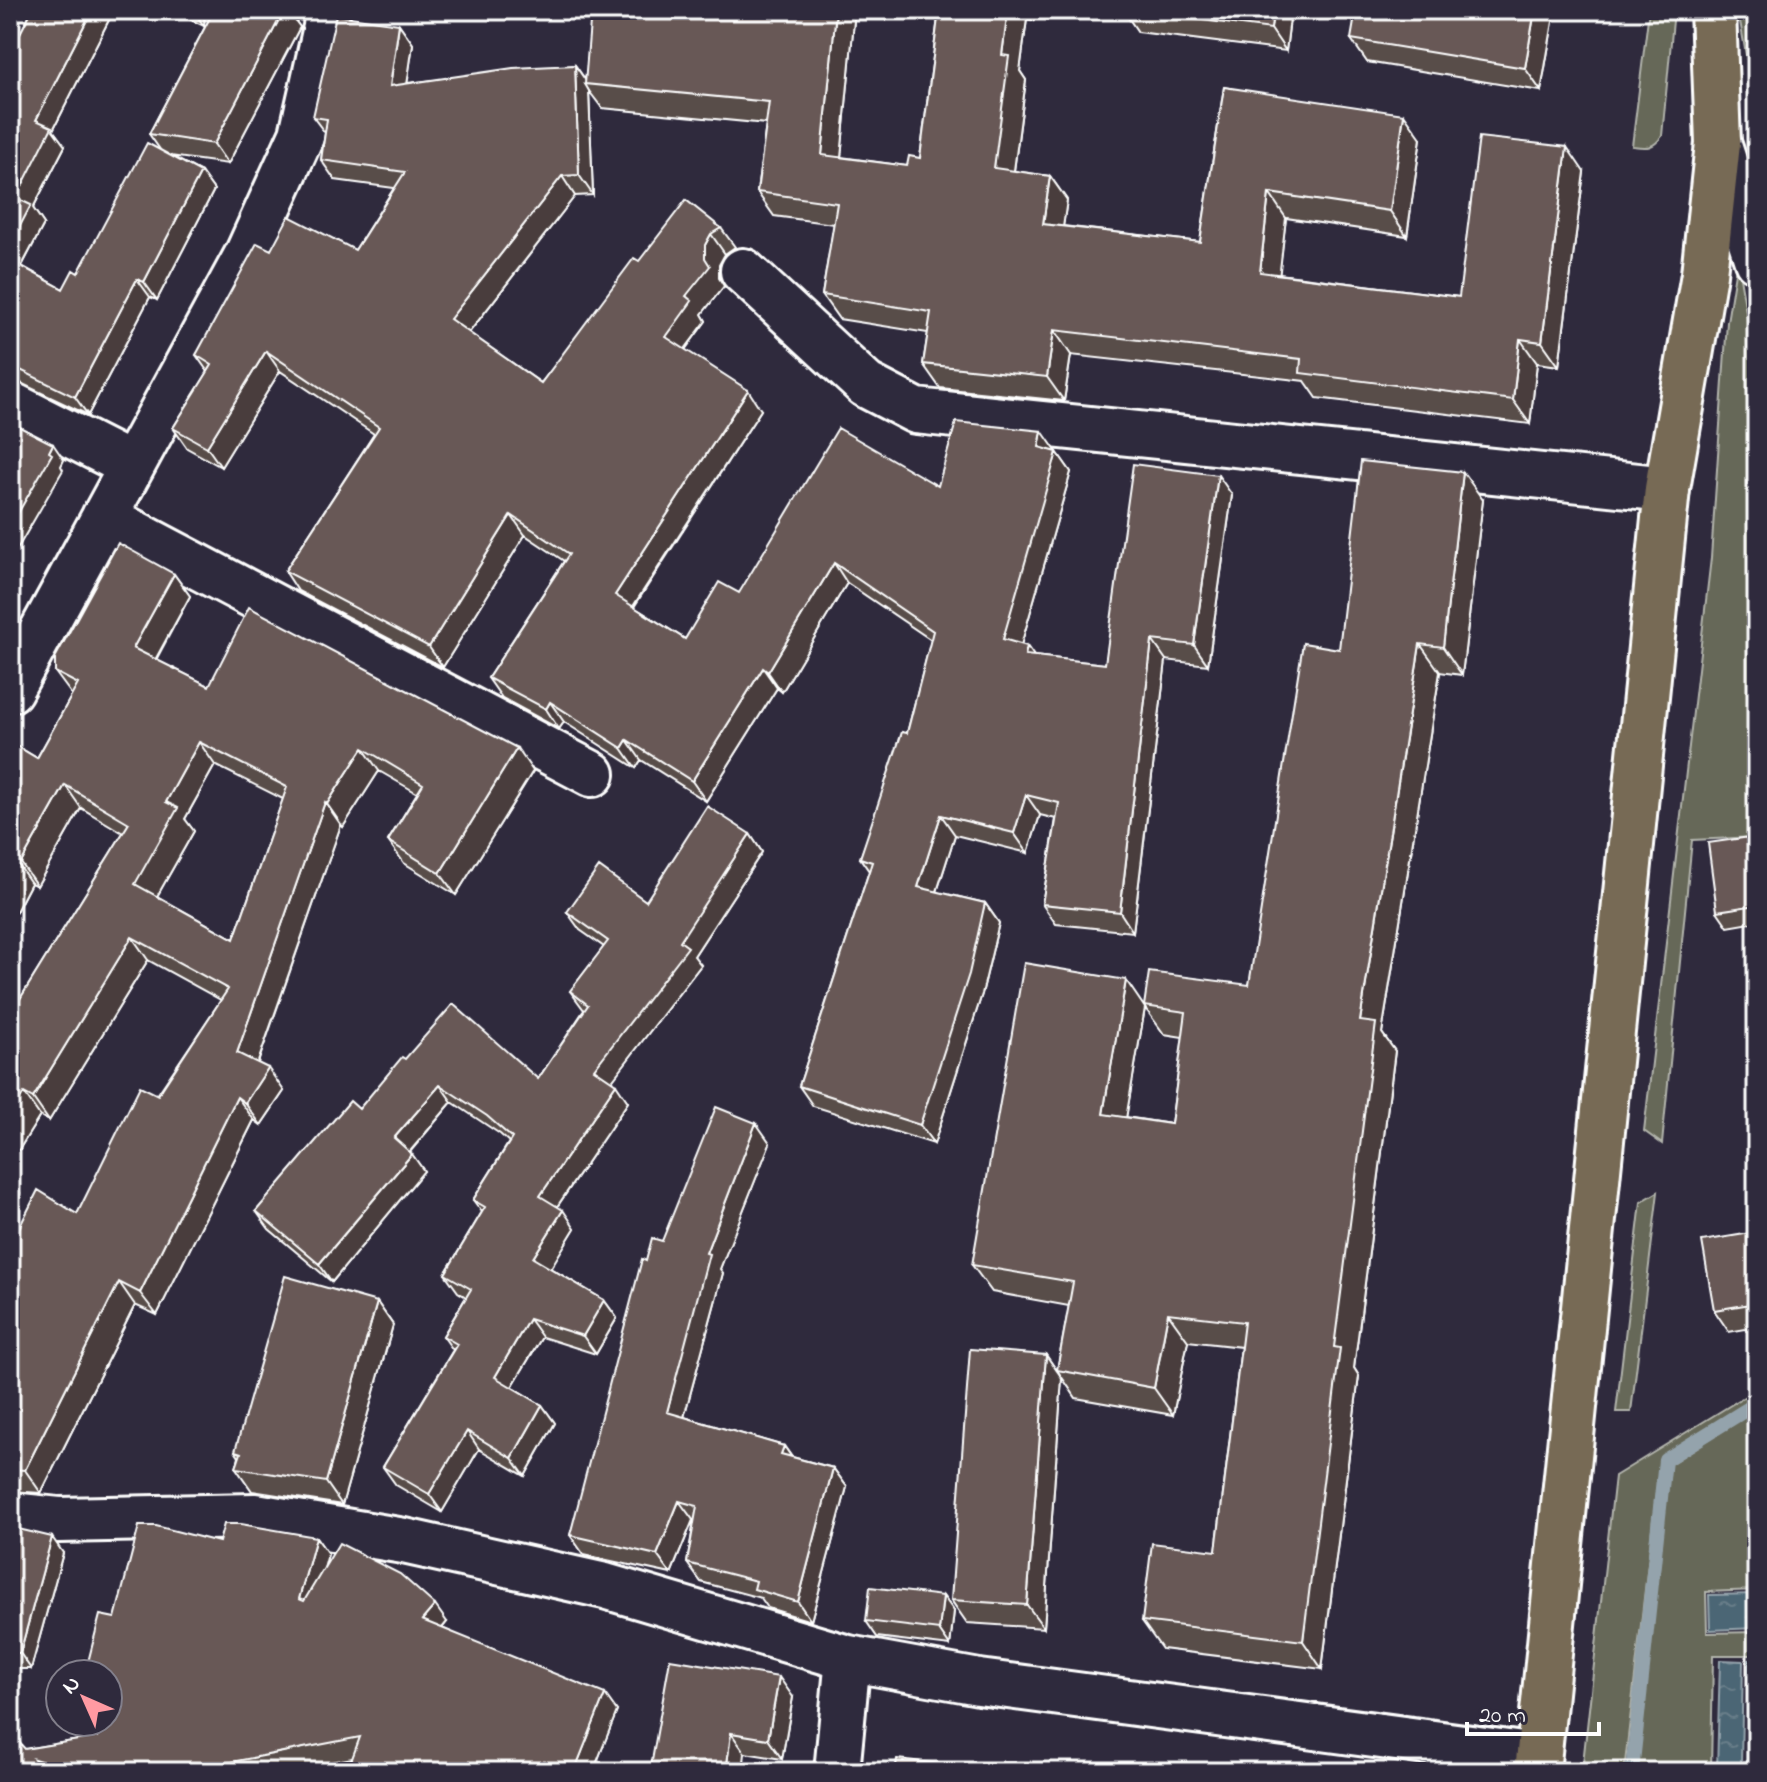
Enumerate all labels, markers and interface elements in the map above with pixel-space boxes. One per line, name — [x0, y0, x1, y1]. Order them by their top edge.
north arrow — [44, 1658, 124, 1738]
text: N — [55, 1669, 89, 1703]
scale bar — [1467, 1686, 1599, 1736]
text: 20 m — [1479, 1699, 1526, 1734]

